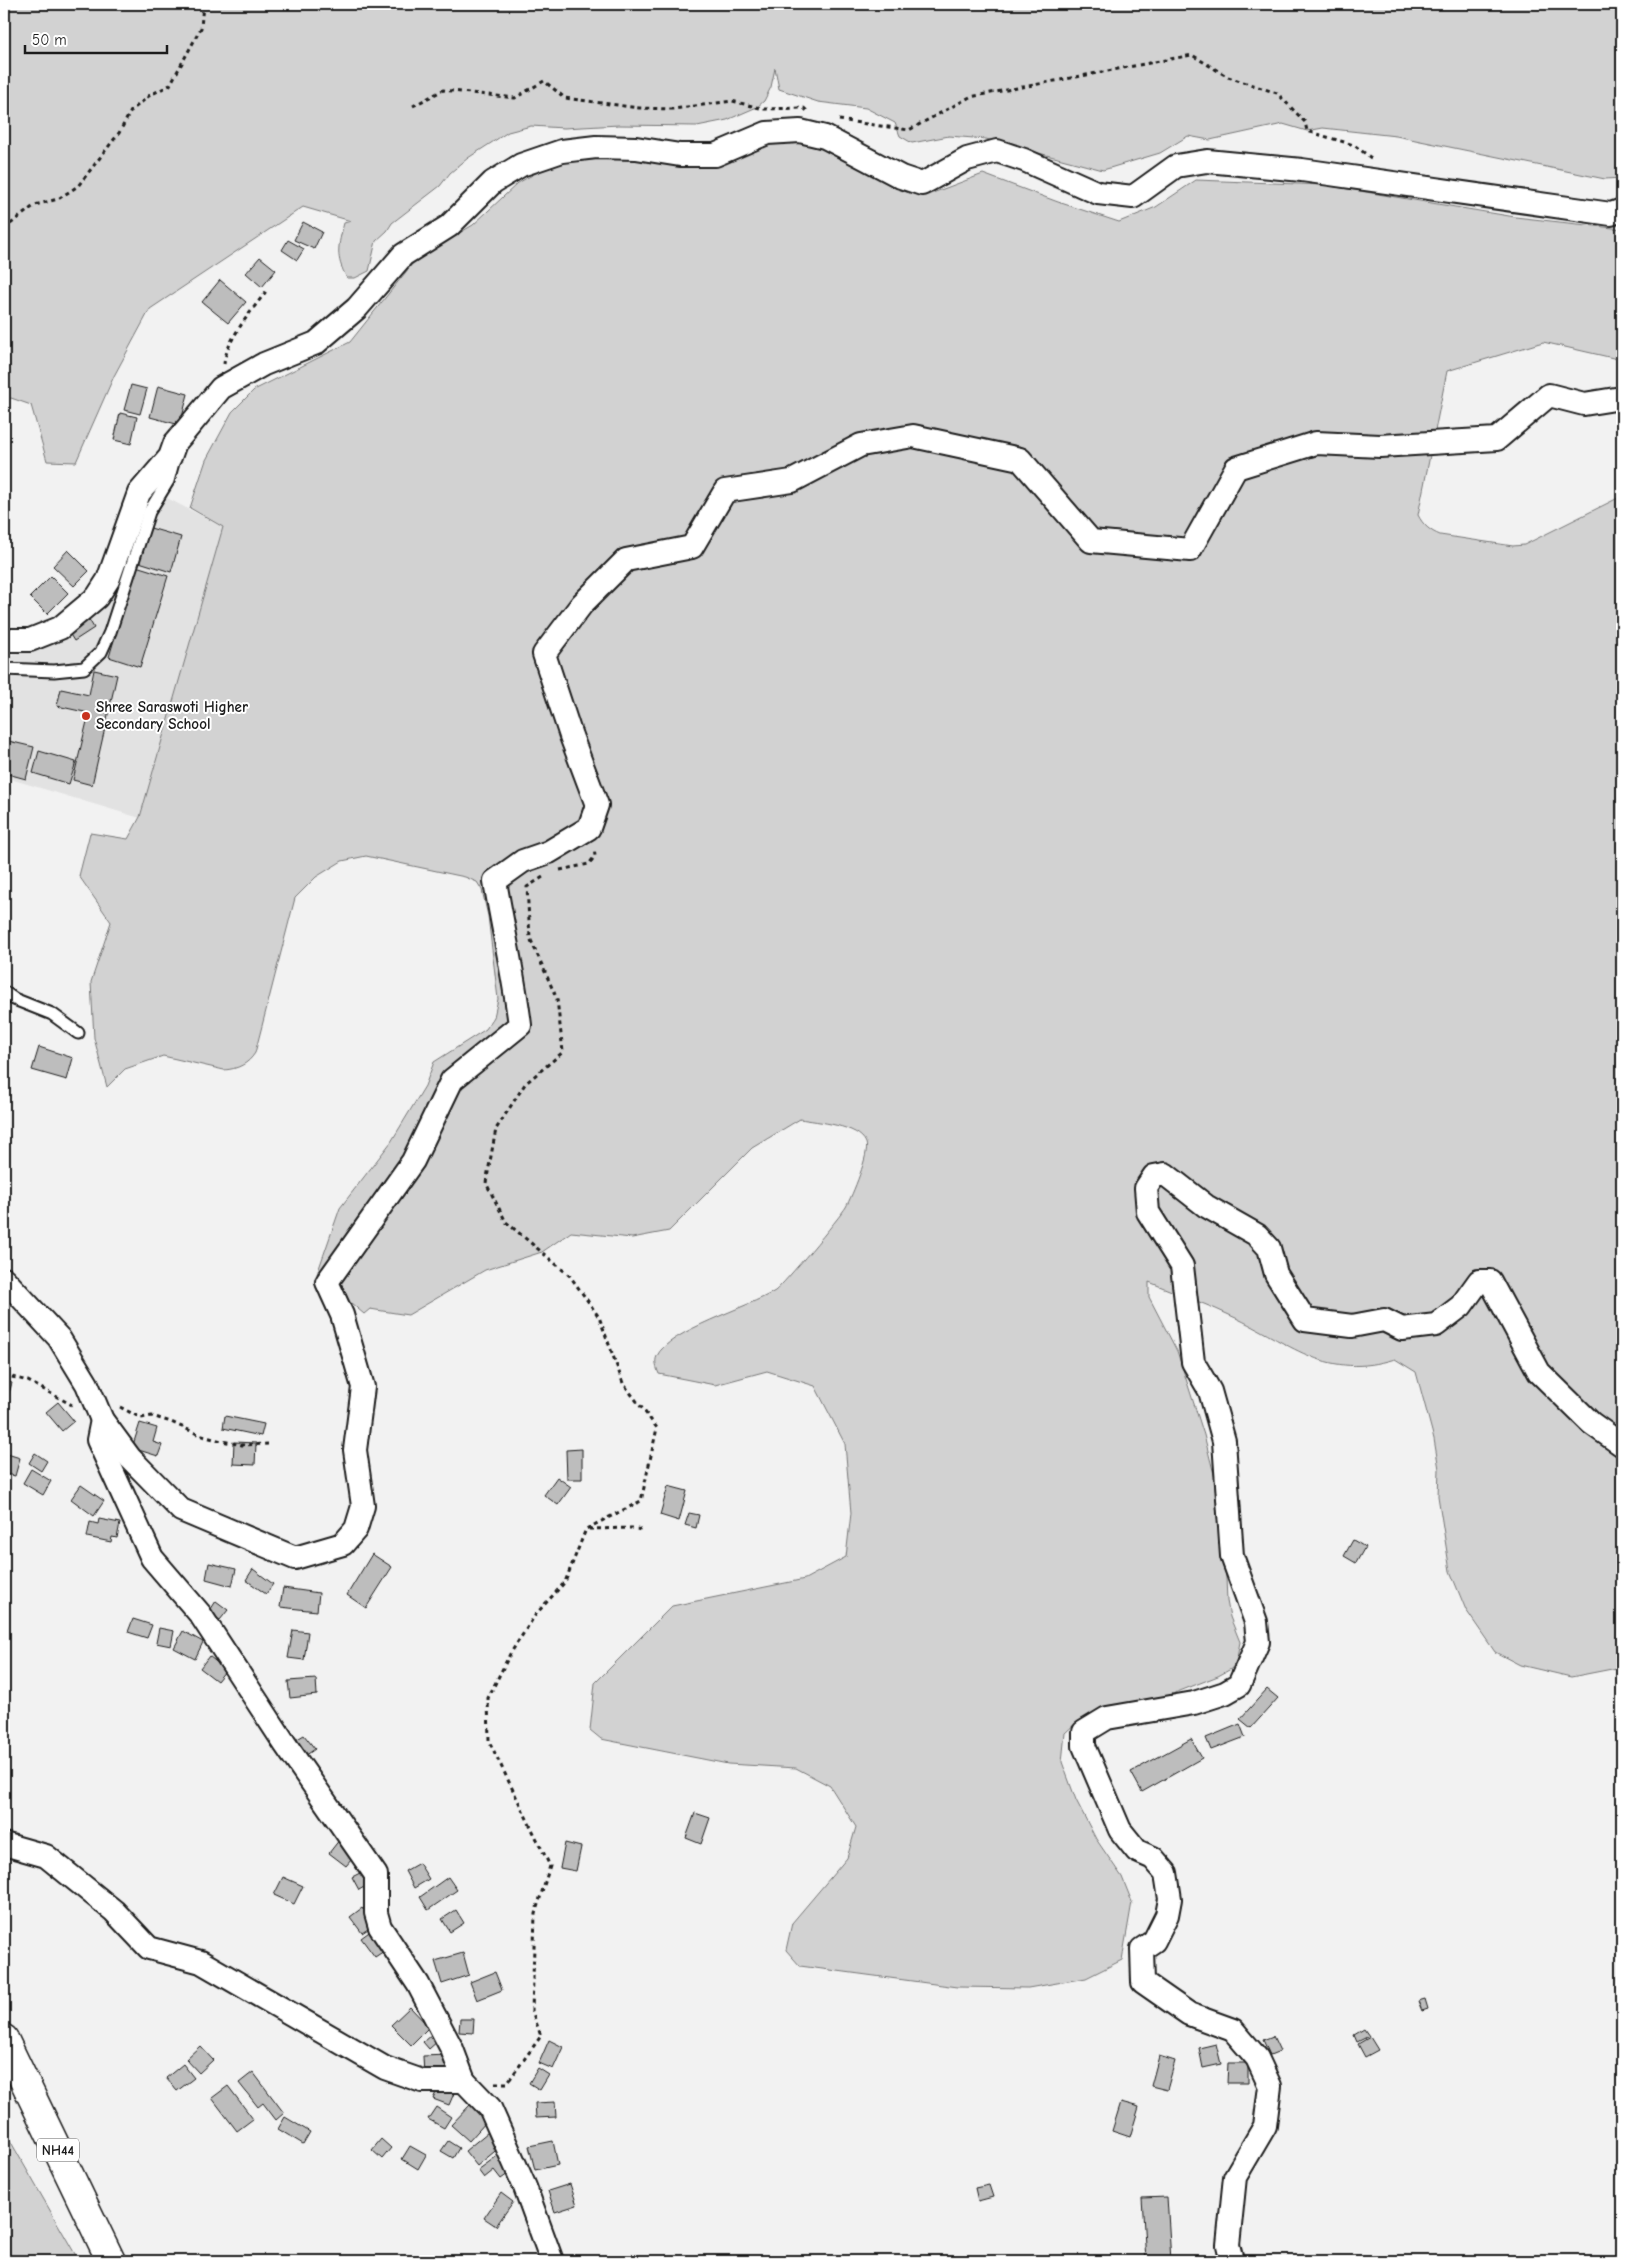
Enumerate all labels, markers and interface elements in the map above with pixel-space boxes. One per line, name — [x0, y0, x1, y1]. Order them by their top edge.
scale bar — [25, 22, 168, 54]
text: 50 m — [32, 31, 67, 49]
place label: Shree Saraswoti Higher Secondary School — [96, 698, 248, 733]
marker: Shree Saraswoti Higher Secondary School — [80, 710, 92, 722]
road number: NH44 — [37, 2138, 79, 2162]

